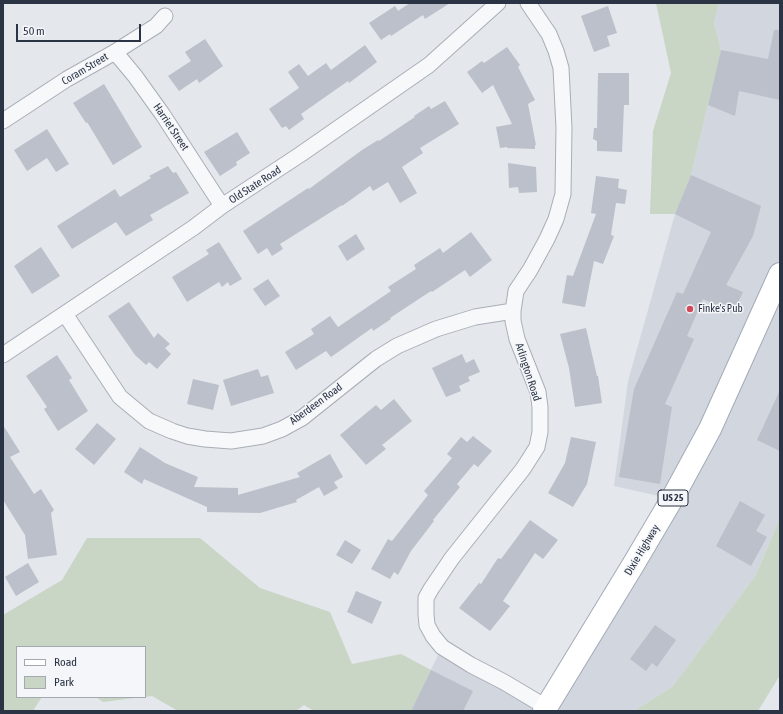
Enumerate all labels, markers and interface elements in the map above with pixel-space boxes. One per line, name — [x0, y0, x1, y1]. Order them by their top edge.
scale bar — [18, 16, 143, 42]
text: 50 m — [23, 24, 45, 38]
street label: Coram Street — [59, 50, 111, 88]
street label: Harriet Street — [150, 101, 192, 153]
street label: Old State Road — [226, 163, 284, 207]
place label: Finke's Pub — [698, 302, 743, 316]
marker: Finke's Pub — [685, 304, 695, 314]
street label: Arlington Road — [512, 341, 544, 403]
street label: Aberdeen Road — [287, 380, 345, 428]
road number: US 25 — [658, 490, 688, 506]
street label: Dixie Highway — [622, 522, 662, 578]
legend — [16, 646, 146, 698]
text: Road — [54, 655, 77, 669]
text: Park — [54, 675, 74, 689]

